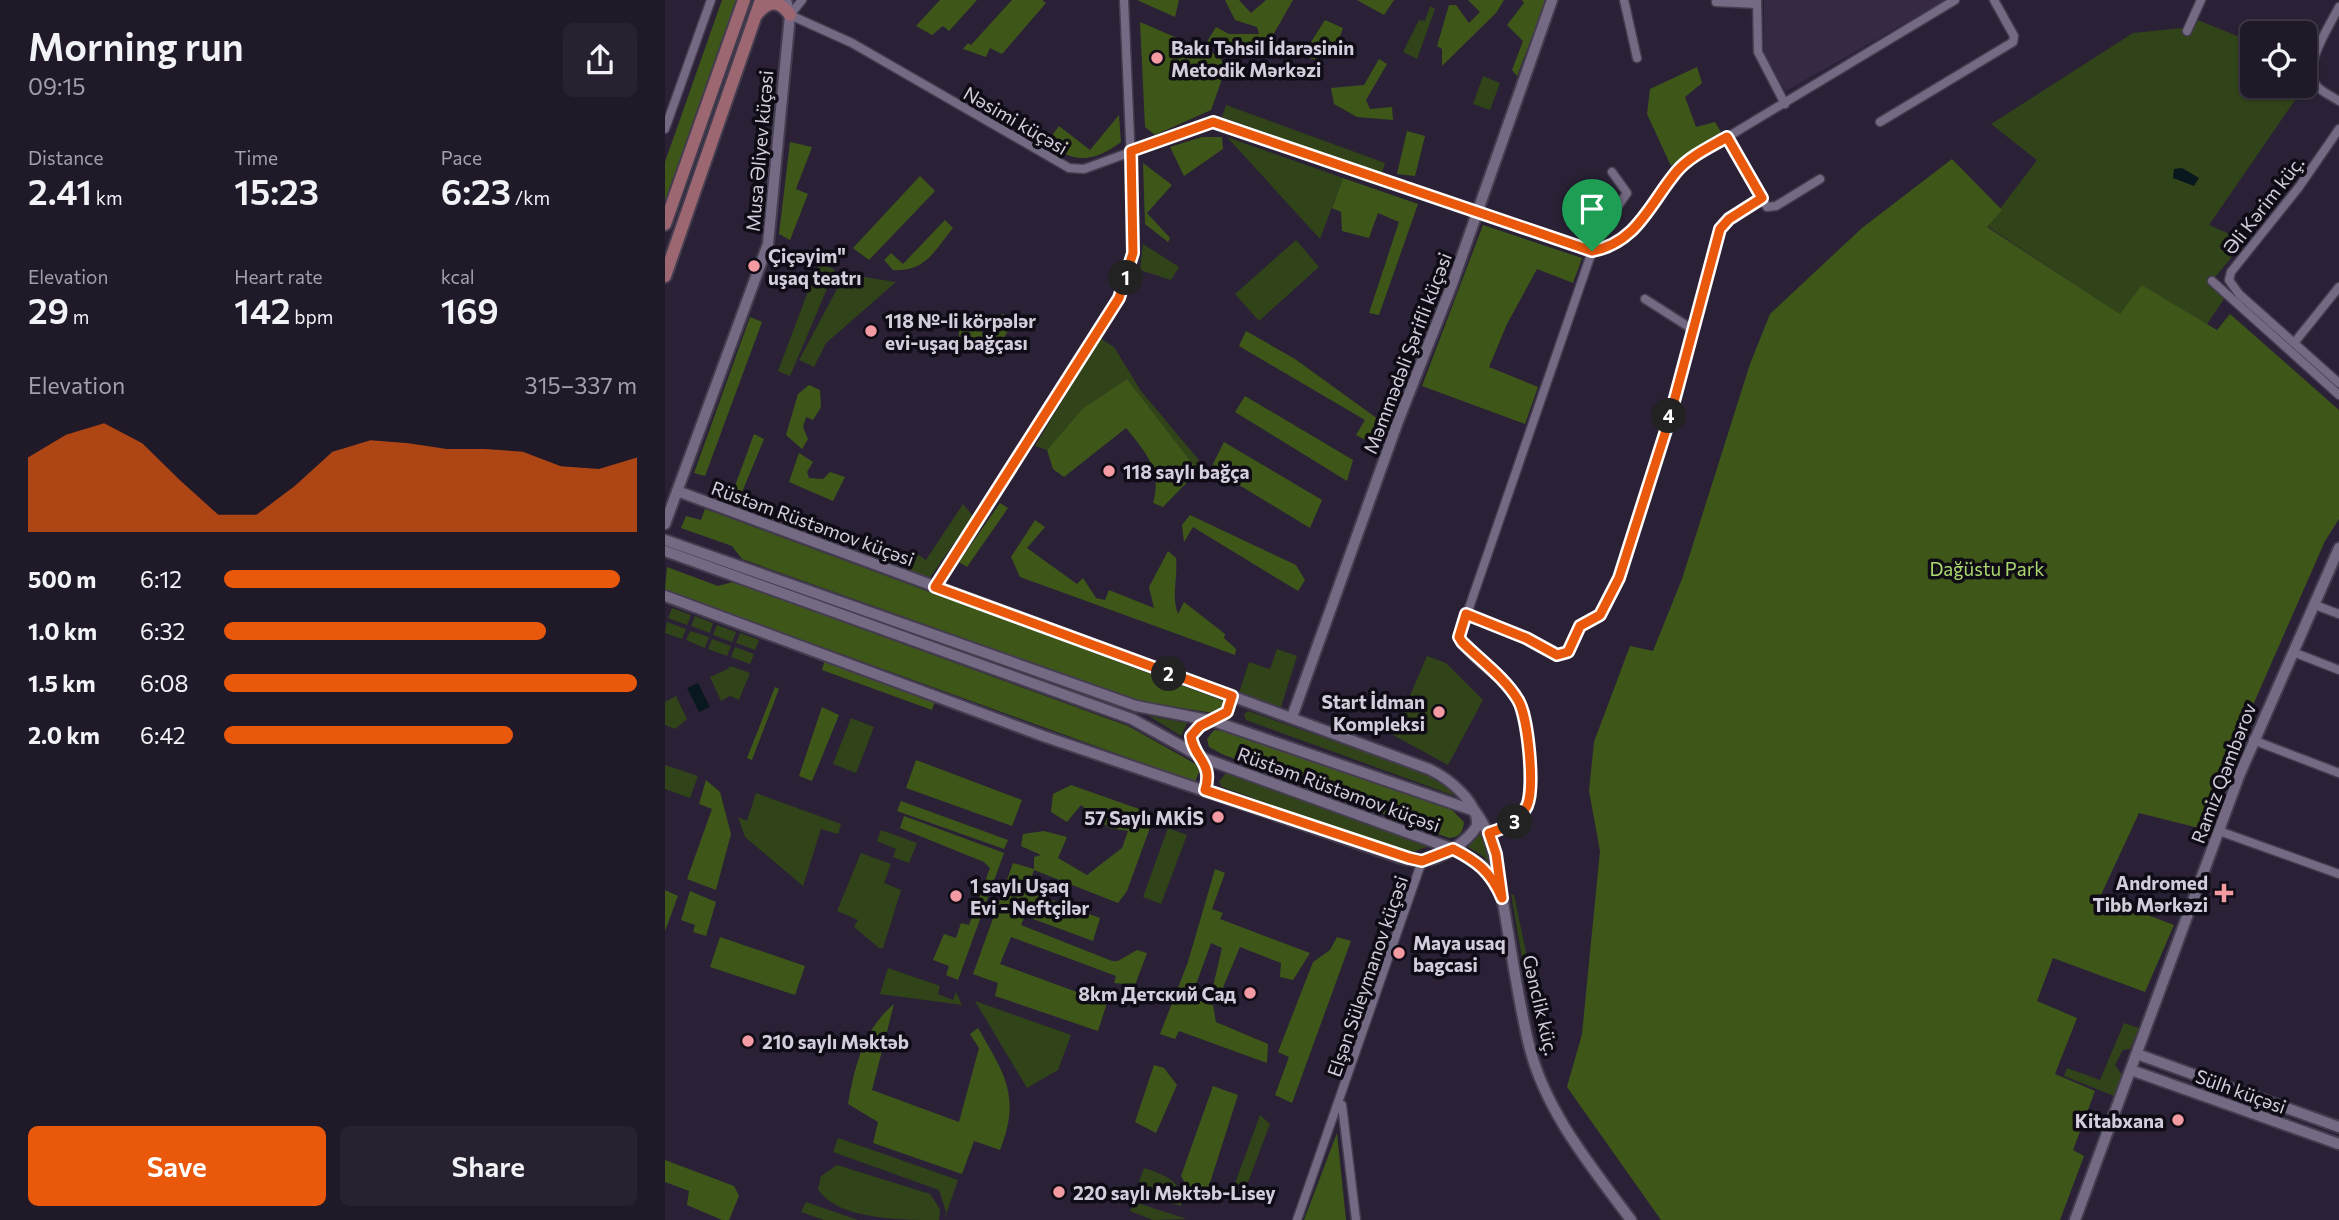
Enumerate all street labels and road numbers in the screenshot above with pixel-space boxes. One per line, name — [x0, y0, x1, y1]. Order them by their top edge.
street label: Musa Əliyev küçəsi — [740, 69, 778, 233]
street label: Nəsimi küçəsi — [960, 81, 1072, 159]
street label: Əli Kərim küç. — [2217, 151, 2309, 259]
street label: Məmmədəli Şərifli küçəsi — [1358, 249, 1456, 457]
street label: Rüstəm Rüstəmov küçəsi — [708, 476, 918, 570]
street label: Ramiz Qəmbərov — [2186, 699, 2260, 846]
street label: Rüstəm Rüstəmov küçəsi — [1234, 742, 1444, 836]
street label: Elşən Süleymanov küçəsi — [1322, 873, 1412, 1079]
street label: Gənclik küç. — [1518, 952, 1564, 1058]
street label: Sülh küçəsi — [2193, 1064, 2289, 1118]

